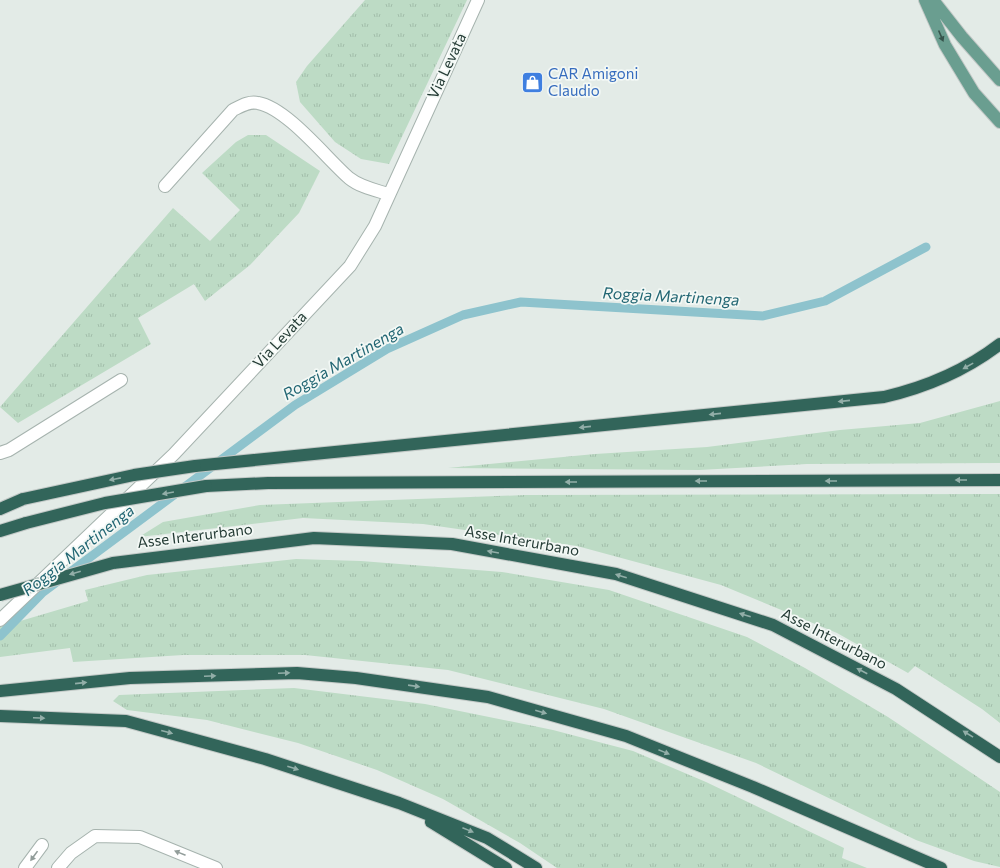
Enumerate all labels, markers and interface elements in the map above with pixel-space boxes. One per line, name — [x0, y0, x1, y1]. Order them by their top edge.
street label: Via Levata — [423, 30, 469, 101]
one-way arrow — [938, 30, 944, 41]
place label: CAR Amigoni Claudio — [548, 64, 638, 99]
shop icon: CAR Amigoni Claudio — [520, 70, 546, 96]
water label: Roggia Martinenga — [602, 282, 740, 309]
street label: Via Levata — [249, 307, 310, 371]
water label: Roggia Martinenga — [279, 318, 407, 403]
one-way arrow — [962, 362, 973, 369]
one-way arrow — [838, 398, 850, 404]
one-way arrow — [709, 411, 721, 417]
one-way arrow — [579, 423, 591, 430]
one-way arrow — [109, 476, 121, 482]
one-way arrow — [954, 477, 967, 483]
one-way arrow — [694, 478, 707, 484]
one-way arrow — [824, 478, 837, 484]
one-way arrow — [564, 479, 577, 485]
one-way arrow — [162, 490, 174, 496]
water label: Roggia Martinenga — [18, 500, 137, 599]
street label: Asse Interurbano — [136, 519, 254, 551]
street label: Asse Interurbano — [463, 521, 581, 559]
one-way arrow — [487, 548, 499, 554]
one-way arrow — [69, 571, 82, 577]
one-way arrow — [615, 573, 627, 579]
street label: Asse Interurbano — [779, 604, 890, 673]
one-way arrow — [738, 612, 750, 618]
one-way arrow — [856, 668, 868, 674]
one-way arrow — [278, 670, 290, 677]
one-way arrow — [204, 672, 216, 679]
one-way arrow — [75, 679, 87, 686]
one-way arrow — [407, 683, 420, 689]
one-way arrow — [535, 709, 547, 715]
one-way arrow — [33, 715, 46, 721]
one-way arrow — [161, 730, 174, 736]
one-way arrow — [962, 731, 974, 738]
one-way arrow — [659, 749, 671, 755]
one-way arrow — [287, 765, 299, 771]
one-way arrow — [462, 828, 474, 834]
one-way arrow — [173, 850, 185, 856]
one-way arrow — [30, 851, 38, 862]

